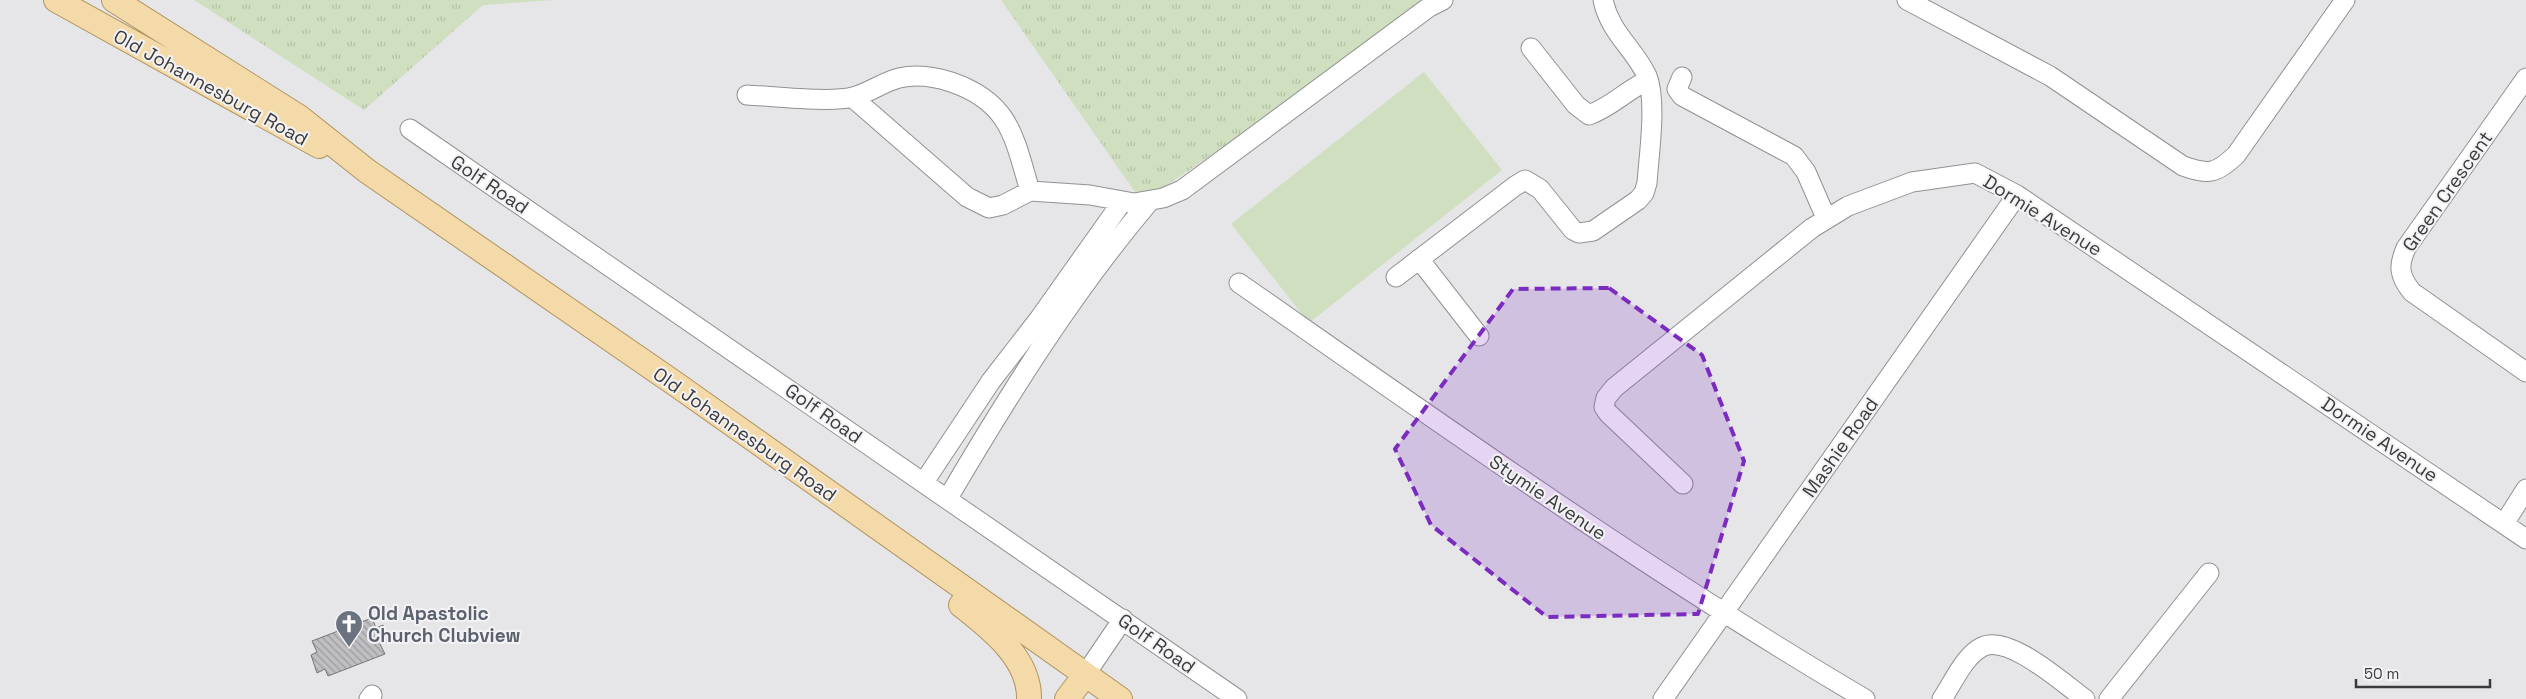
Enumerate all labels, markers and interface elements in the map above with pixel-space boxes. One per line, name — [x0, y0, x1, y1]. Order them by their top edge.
street label: Old Johannesburg Road — [109, 24, 312, 151]
street label: Green Crescent — [2397, 126, 2498, 256]
street label: Golf Road — [446, 149, 534, 220]
street label: Dormie Avenue — [1979, 169, 2107, 262]
street label: Old Johannesburg Road — [648, 361, 841, 507]
street label: Golf Road — [780, 378, 867, 449]
street label: Dormie Avenue — [2317, 391, 2443, 488]
street label: Mashie Road — [1797, 392, 1884, 502]
street label: Stymie Avenue — [1484, 449, 1611, 546]
place label: Old Apastolic Church Clubview — [368, 601, 521, 648]
street label: Golf Road — [1113, 608, 1200, 679]
church icon: Old Apastolic Church Clubview — [334, 609, 364, 648]
scale bar — [2356, 656, 2490, 688]
text: 50 m — [2364, 664, 2399, 683]

